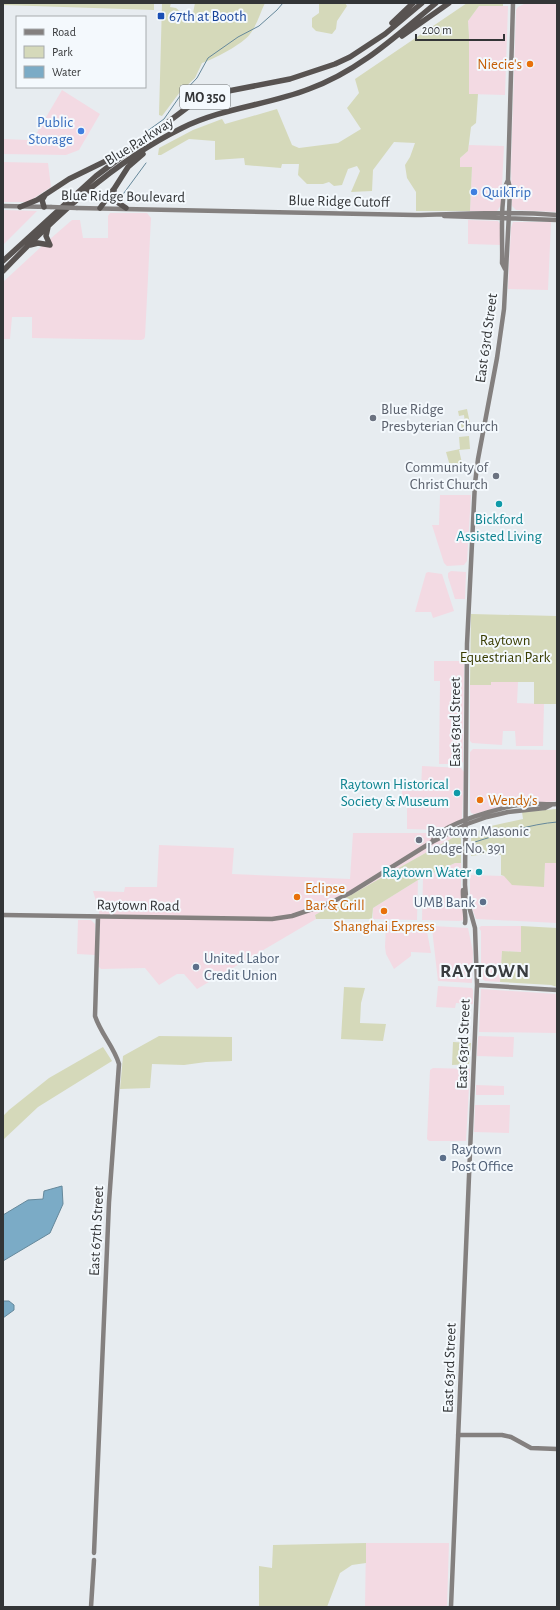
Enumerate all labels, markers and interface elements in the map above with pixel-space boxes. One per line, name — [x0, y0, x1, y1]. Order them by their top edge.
place label: 67th at Booth — [169, 9, 247, 24]
marker: 67th at Booth — [156, 11, 166, 21]
legend — [16, 16, 146, 88]
scale bar — [416, 16, 504, 42]
text: 200 m — [422, 24, 452, 36]
text: Road — [52, 26, 76, 38]
text: Park — [52, 46, 73, 58]
place label: Niecie's — [477, 57, 522, 72]
marker: Niecie's — [525, 59, 535, 69]
text: Water — [52, 66, 81, 78]
road number: MO 350 — [180, 85, 230, 109]
street label: Blue Parkway — [102, 114, 177, 168]
place label: Public Storage — [28, 115, 73, 147]
marker: Public Storage — [76, 126, 86, 136]
place label: QuikTrip — [482, 185, 531, 200]
marker: QuikTrip — [469, 187, 479, 197]
street label: Blue Ridge Boulevard — [61, 188, 185, 205]
street label: Blue Ridge Cutoff — [288, 193, 391, 210]
street label: East 63rd Street — [473, 292, 500, 384]
place label: Blue Ridge Presbyterian Church — [381, 402, 498, 434]
marker: Blue Ridge Presbyterian Church — [368, 413, 378, 423]
place label: Community of Christ Church — [405, 460, 489, 492]
marker: Community of Christ Church — [491, 471, 501, 481]
marker: Bickford Assisted Living — [494, 499, 504, 509]
place label: Bickford Assisted Living — [456, 512, 542, 544]
park label: Raytown Equestrian Park — [460, 633, 551, 665]
street label: East 63rd Street — [448, 677, 463, 767]
place label: Raytown Historical Society & Museum — [340, 777, 449, 809]
marker: Raytown Historical Society & Museum — [452, 788, 462, 798]
place label: Wendy's — [488, 793, 538, 808]
marker: Wendy's — [475, 795, 485, 805]
place label: Raytown Masonic Lodge No. 391 — [427, 824, 529, 856]
marker: Raytown Masonic Lodge No. 391 — [414, 835, 424, 845]
place label: Raytown Water — [382, 865, 471, 880]
marker: Raytown Water — [474, 867, 484, 877]
place label: Eclipse Bar & Grill — [305, 881, 365, 913]
marker: Eclipse Bar & Grill — [292, 892, 302, 902]
place label: UMB Bank — [414, 895, 475, 910]
street label: Raytown Road — [96, 897, 180, 914]
marker: UMB Bank — [478, 897, 488, 907]
marker: Shanghai Express — [379, 906, 389, 916]
place label: Shanghai Express — [333, 919, 435, 934]
place label: United Labor Credit Union — [204, 951, 279, 983]
marker: United Labor Credit Union — [191, 962, 201, 972]
district label: RAYTOWN — [440, 962, 530, 981]
street label: East 63rd Street — [454, 998, 473, 1089]
place label: Raytown Post Office — [451, 1142, 514, 1174]
marker: Raytown Post Office — [438, 1153, 448, 1163]
street label: East 67th Street — [87, 1185, 106, 1277]
street label: East 63rd Street — [440, 1322, 459, 1413]

